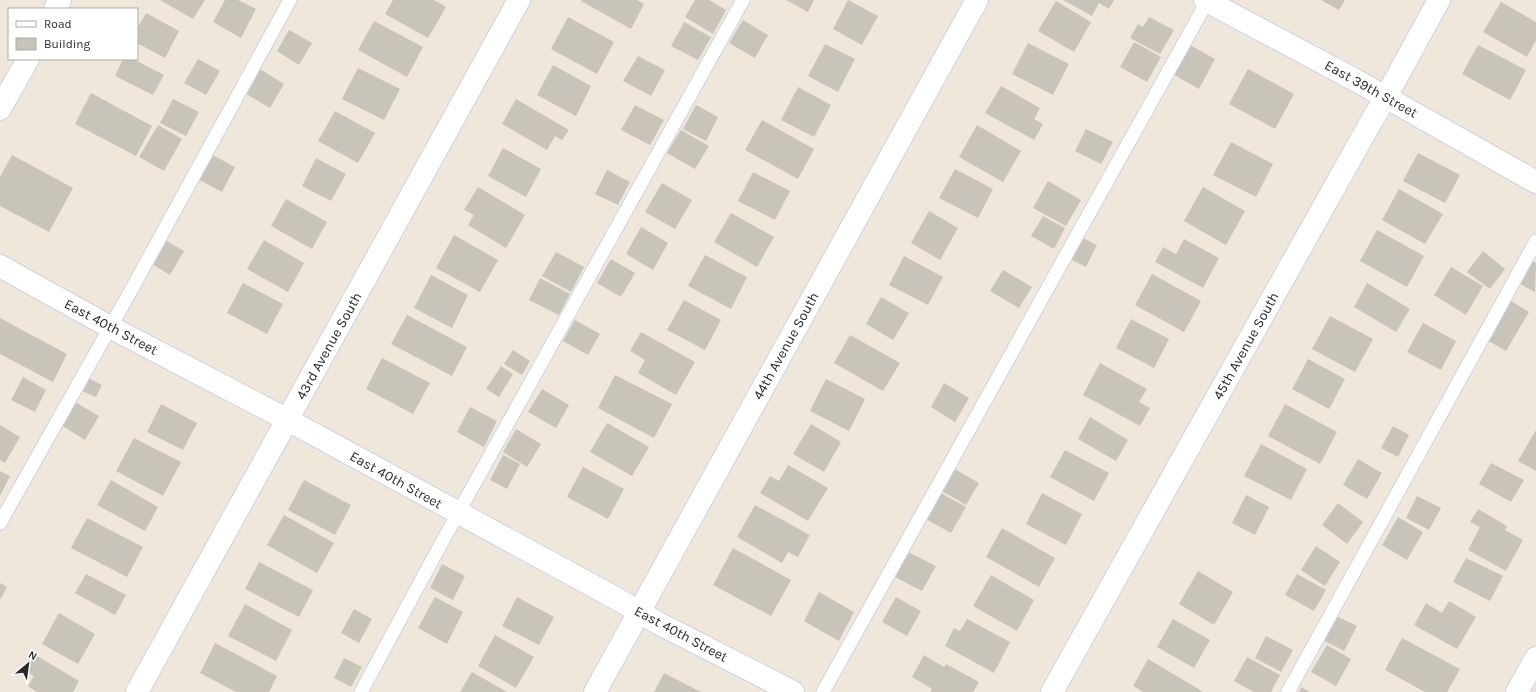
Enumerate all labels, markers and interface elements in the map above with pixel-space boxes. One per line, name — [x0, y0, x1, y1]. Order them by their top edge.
legend — [8, 8, 138, 60]
text: Road — [44, 17, 72, 31]
text: Building — [44, 37, 91, 51]
street label: East 39th Street — [1322, 57, 1420, 121]
street label: 43rd Avenue South — [292, 289, 366, 403]
street label: 44th Avenue South — [749, 289, 823, 403]
street label: 45th Avenue South — [1209, 289, 1283, 403]
street label: East 40th Street — [61, 295, 161, 359]
street label: East 40th Street — [347, 448, 445, 512]
street label: East 40th Street — [631, 602, 731, 666]
north arrow — [8, 644, 48, 684]
text: N — [26, 648, 39, 663]

